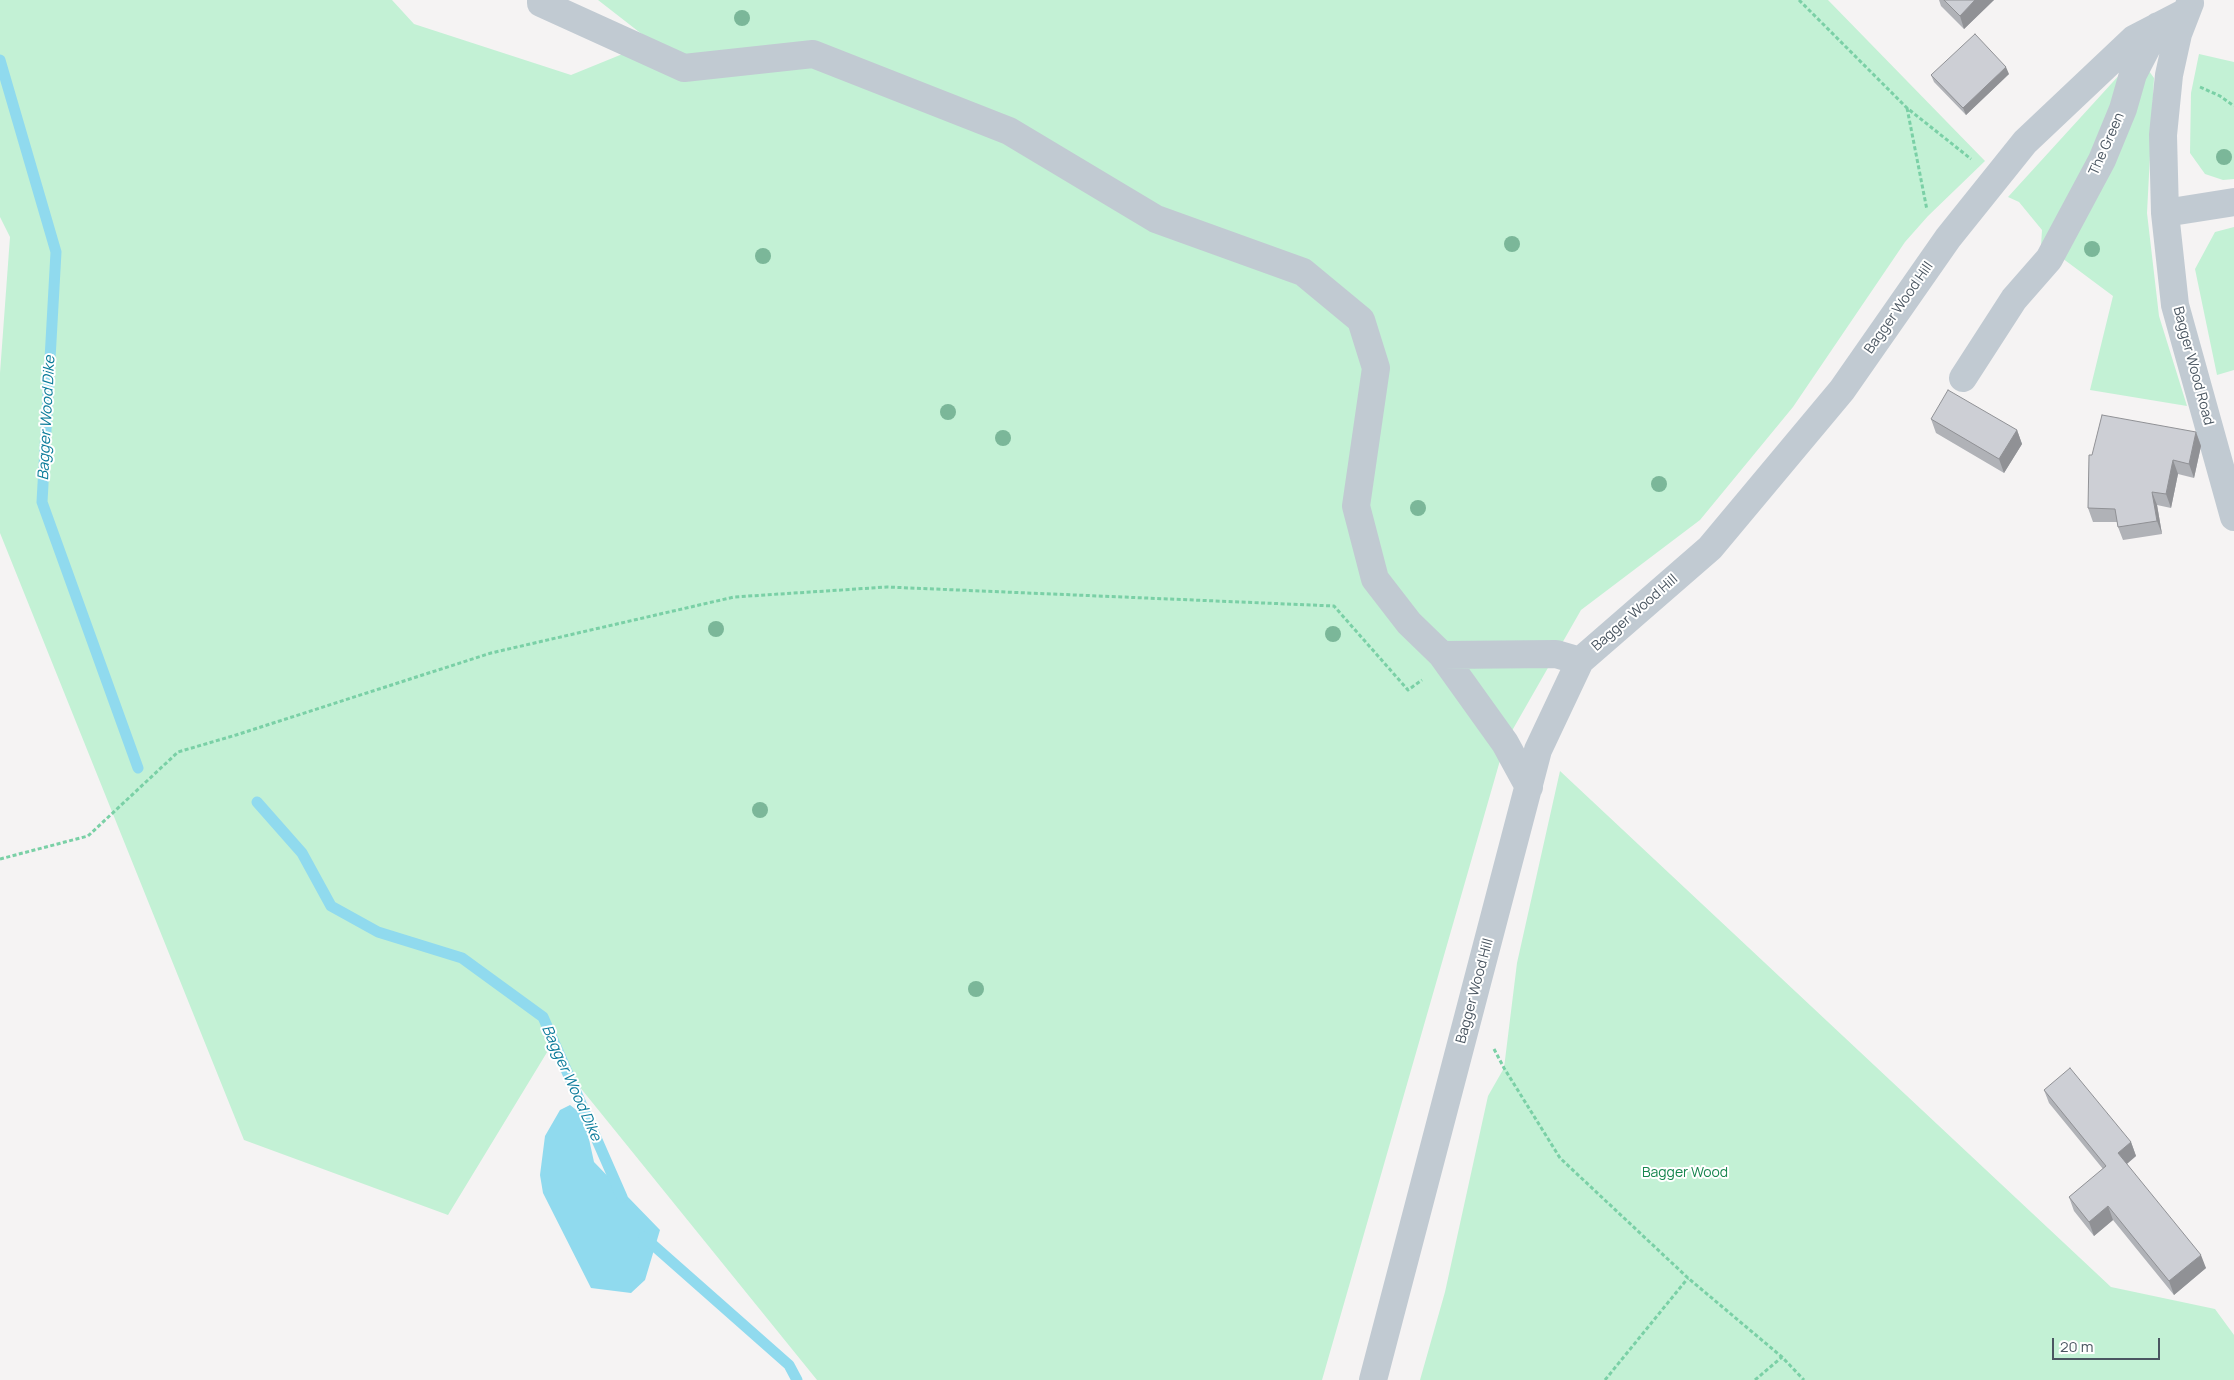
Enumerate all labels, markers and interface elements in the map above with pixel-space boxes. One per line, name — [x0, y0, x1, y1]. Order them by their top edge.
street label: The Green — [2086, 110, 2128, 178]
street label: Bagger Wood Hill — [1861, 259, 1937, 357]
street label: Bagger Wood Road — [2169, 305, 2217, 427]
water label: Bagger Wood Dike — [35, 355, 59, 481]
street label: Bagger Wood Hill — [1589, 571, 1681, 655]
street label: Bagger Wood Hill — [1453, 937, 1497, 1045]
water label: Bagger Wood Dike — [537, 1022, 605, 1144]
park label: Bagger Wood — [1642, 1165, 1728, 1181]
scale bar — [2054, 1328, 2162, 1360]
text: 20 m — [2060, 1336, 2093, 1357]

